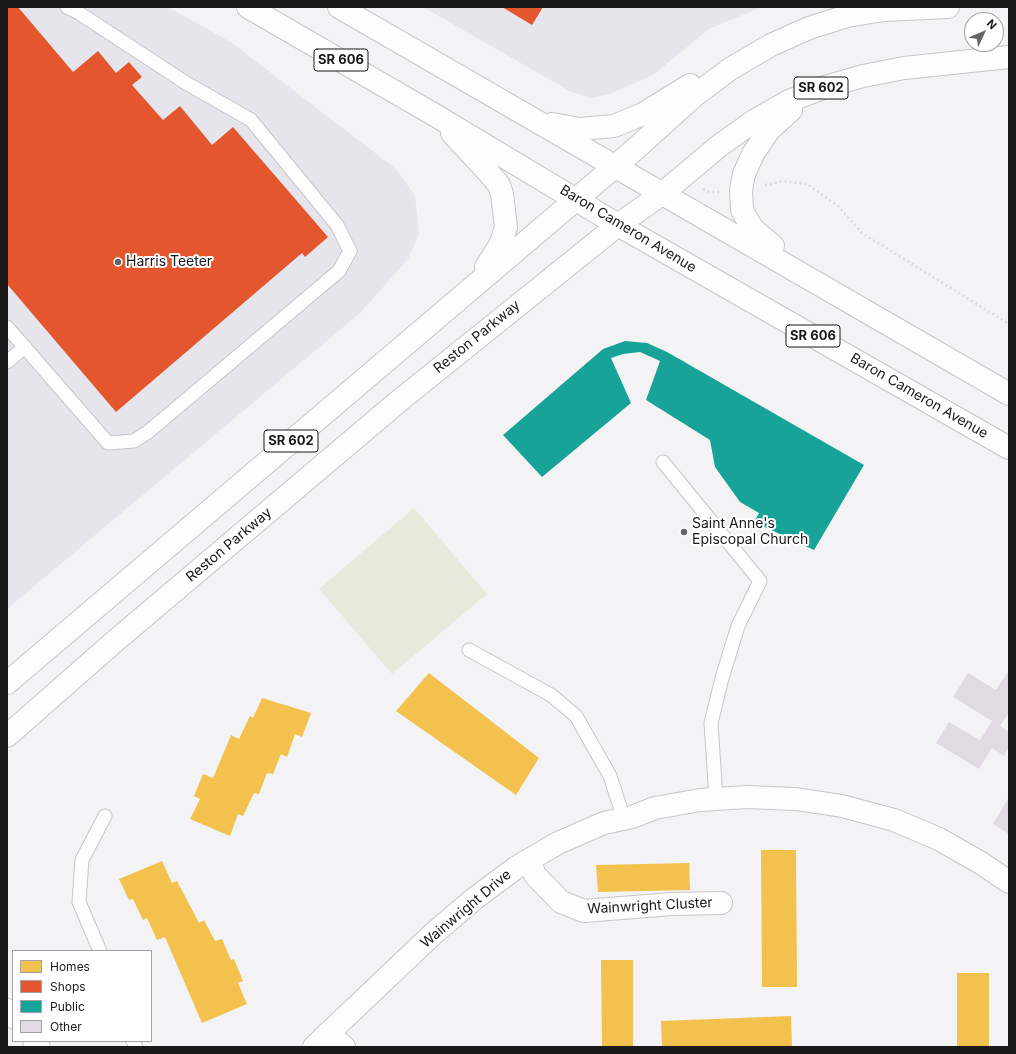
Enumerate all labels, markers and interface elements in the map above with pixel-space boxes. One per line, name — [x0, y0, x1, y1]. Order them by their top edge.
north arrow — [964, 12, 1004, 52]
text: N — [984, 16, 1000, 32]
road number: SR 606 — [314, 49, 368, 71]
road number: SR 602 — [794, 77, 848, 99]
street label: Baron Cameron Avenue — [557, 182, 699, 276]
place label: Harris Teeter — [126, 254, 212, 270]
marker: Harris Teeter — [113, 257, 123, 267]
street label: Reston Parkway — [430, 297, 524, 377]
road number: SR 606 — [786, 325, 840, 347]
street label: Baron Cameron Avenue — [847, 350, 991, 442]
road number: SR 602 — [264, 430, 318, 452]
street label: Reston Parkway — [183, 504, 275, 586]
place label: Saint Anne's Episcopal Church — [692, 516, 808, 548]
marker: Saint Anne's Episcopal Church — [679, 527, 689, 537]
street label: Wainwright Drive — [417, 866, 515, 952]
street label: Wainwright Cluster — [587, 894, 713, 918]
legend — [12, 950, 152, 1042]
text: Homes — [50, 959, 90, 974]
text: Shops — [50, 979, 86, 994]
text: Public — [50, 999, 85, 1014]
text: Other — [50, 1019, 82, 1034]

